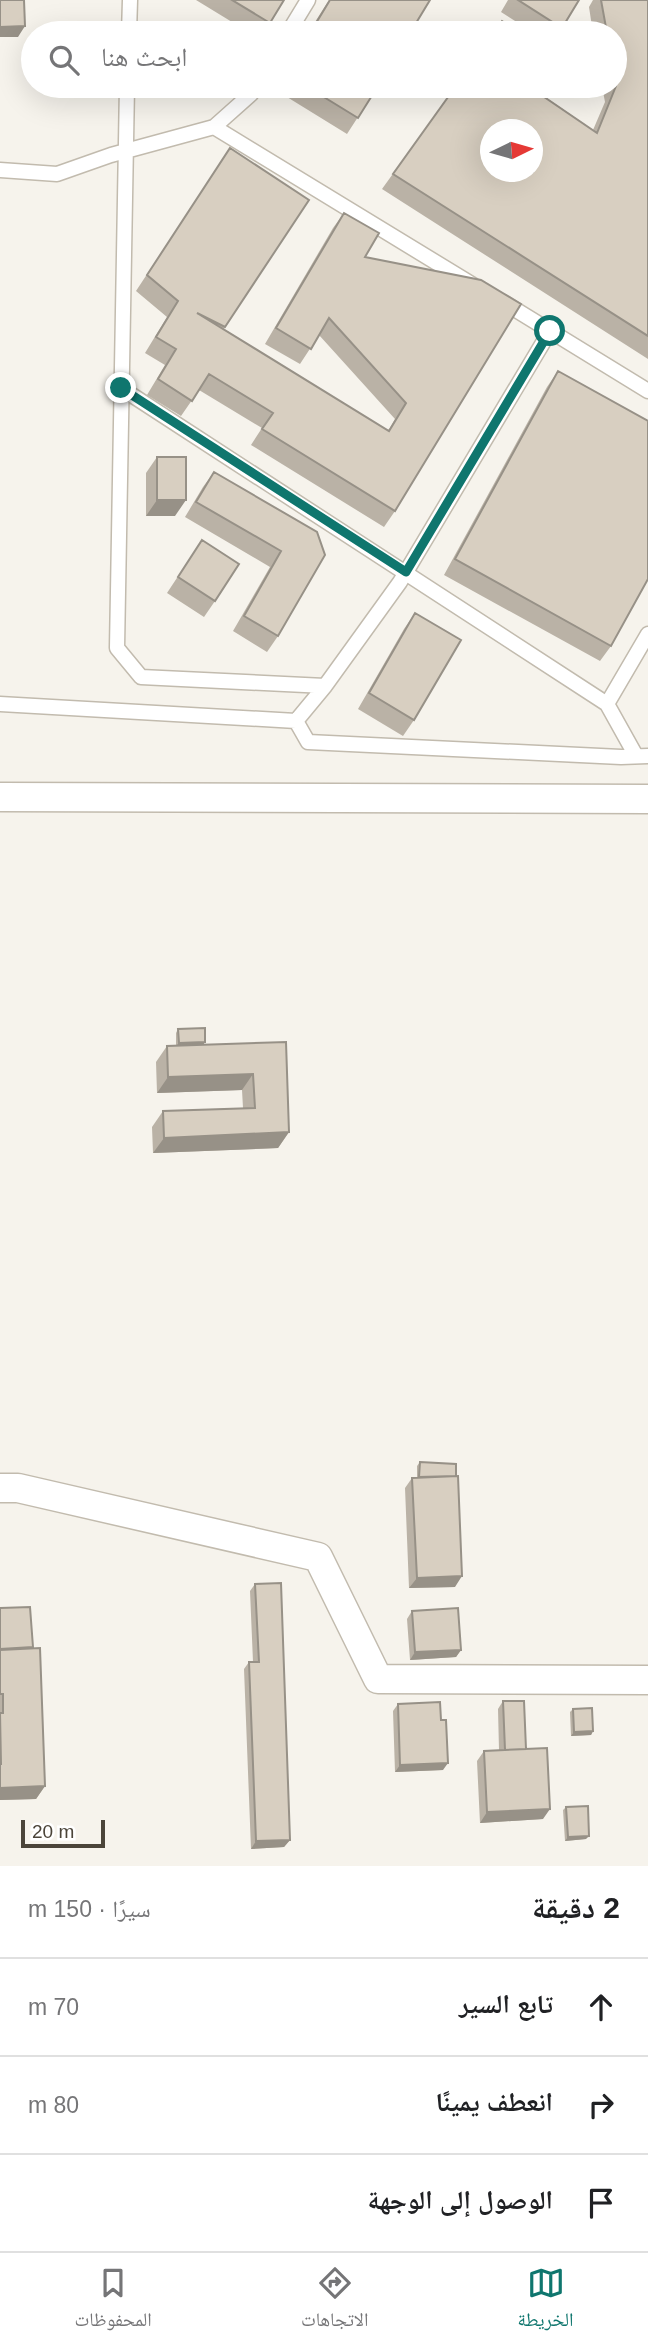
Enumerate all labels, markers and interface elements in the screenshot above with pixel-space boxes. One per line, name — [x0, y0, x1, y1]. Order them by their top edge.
search box — [21, 21, 627, 98]
icon: search — [45, 41, 83, 79]
text: ابحث هنا — [101, 42, 188, 72]
north arrow — [480, 119, 543, 182]
route start — [534, 315, 565, 346]
route end — [105, 372, 136, 403]
scale bar — [21, 1817, 105, 1849]
text: 20 m — [32, 1821, 74, 1842]
text: 2 دقيقة — [532, 1891, 620, 1924]
text: سيرًا · 150 m — [28, 1896, 151, 1922]
icon: ahead — [582, 1988, 620, 2026]
text: تابع السير — [459, 1989, 553, 2019]
text: 70 m — [28, 1994, 79, 2020]
icon: right — [582, 2086, 620, 2124]
text: انعطف يمينًا — [436, 2087, 553, 2117]
text: 80 m — [28, 2092, 79, 2118]
icon: arrive — [582, 2184, 620, 2222]
text: الوصول إلى الوجهة — [368, 2185, 553, 2215]
tab: المحفوظات — [75, 2264, 152, 2338]
tab: الاتجاهات — [301, 2264, 368, 2338]
tab: الخريطة — [518, 2264, 573, 2338]

